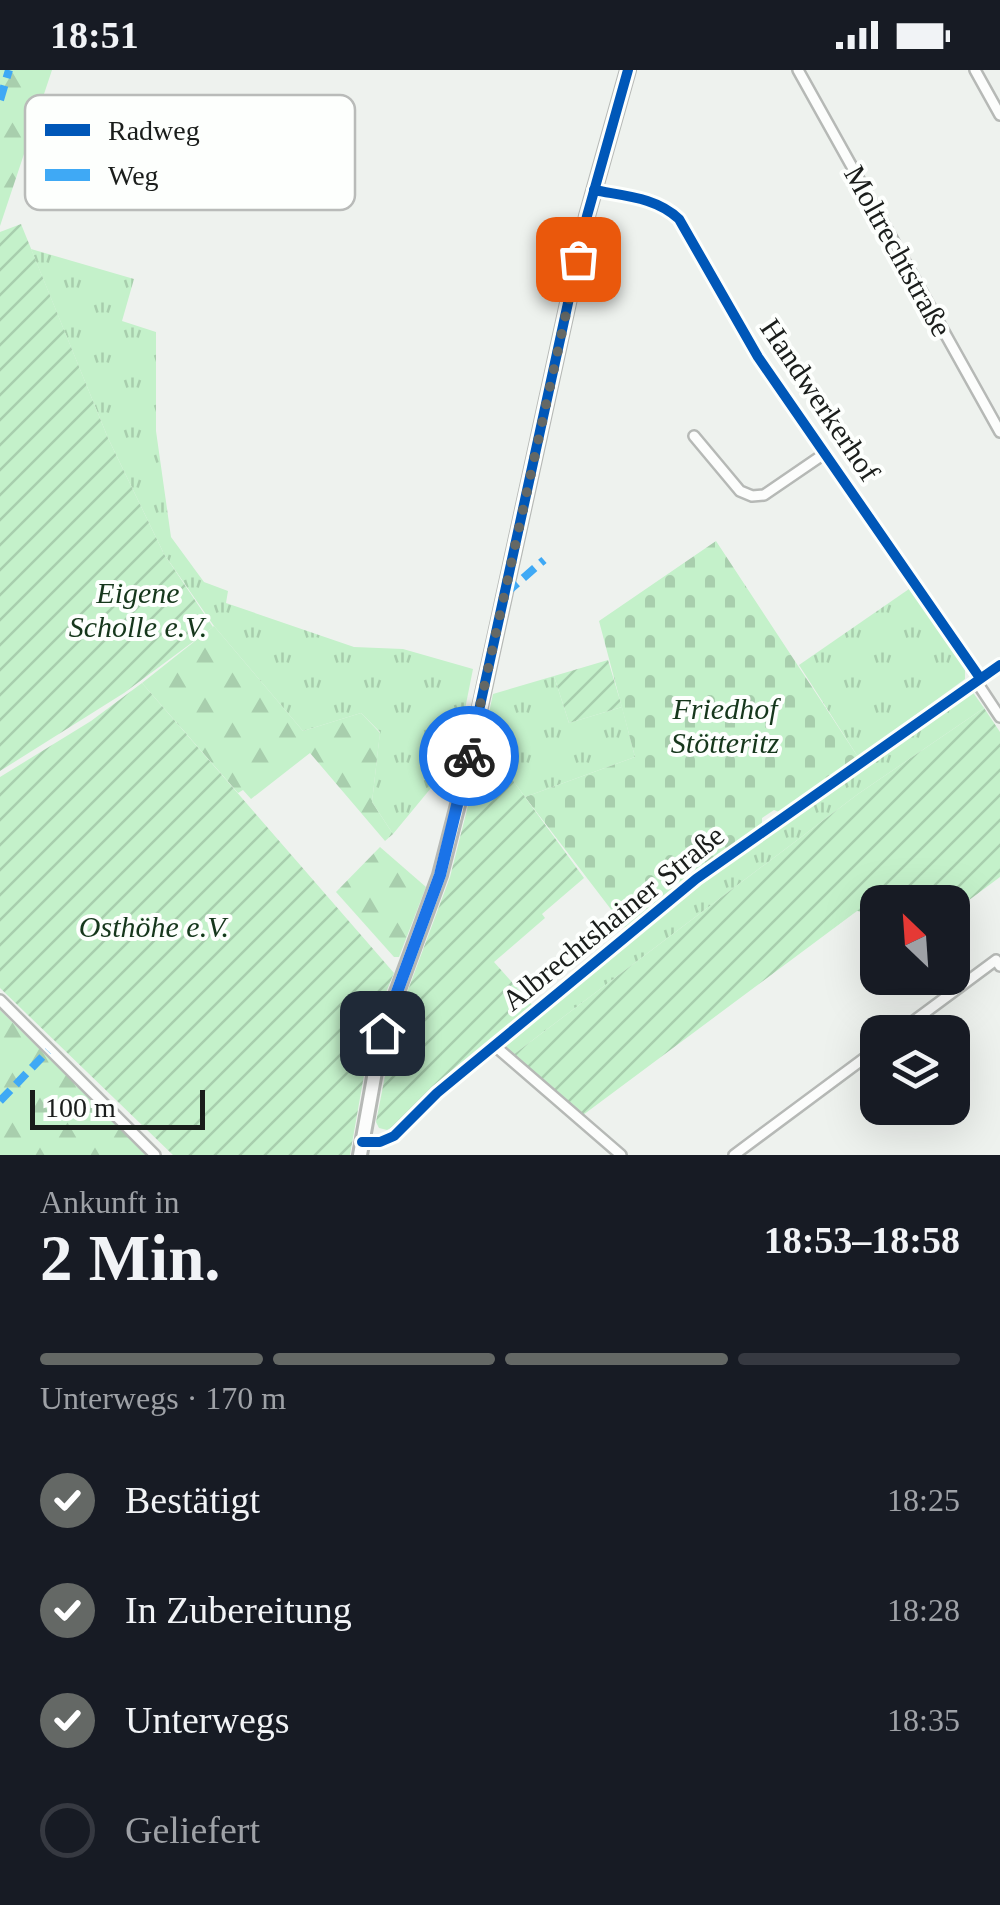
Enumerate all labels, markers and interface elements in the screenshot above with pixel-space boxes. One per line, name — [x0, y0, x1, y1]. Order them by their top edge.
text: 18:51 — [50, 14, 139, 56]
legend — [25, 95, 355, 210]
text: Radweg — [108, 115, 200, 146]
text: Weg — [108, 160, 159, 191]
street label: Moltrechtstraße — [838, 160, 959, 342]
pin — [536, 217, 621, 302]
icon: bag — [551, 232, 606, 287]
street label: Handwerkerhof — [754, 312, 887, 487]
park label: Eigene Scholle e.V. — [69, 576, 207, 643]
park label: Friedhof Stötteritz — [671, 692, 781, 759]
courier — [419, 706, 519, 806]
icon: bike — [442, 729, 497, 784]
street label: Albrechtshainer Straße — [495, 818, 730, 1017]
north arrow — [860, 885, 970, 995]
map controls — [860, 885, 970, 1125]
park label: Osthöhe e.V. — [79, 910, 229, 943]
pin — [340, 991, 425, 1076]
icon: home — [355, 1006, 410, 1061]
button: layers — [860, 1015, 970, 1125]
scale bar — [30, 1085, 205, 1130]
text: 100 m — [45, 1092, 116, 1123]
text: Ankunft in — [40, 1184, 180, 1220]
text: 18:53–18:58 — [764, 1219, 960, 1261]
text: 2 Min. — [40, 1222, 221, 1294]
text: Unterwegs · 170 m — [40, 1380, 286, 1416]
icon: check — [40, 1473, 95, 1528]
text: Bestätigt — [125, 1479, 260, 1521]
text: 18:25 — [887, 1482, 960, 1518]
icon: check — [40, 1583, 95, 1638]
text: In Zubereitung — [125, 1589, 352, 1631]
text: 18:28 — [887, 1592, 960, 1628]
icon: check — [40, 1693, 95, 1748]
text: Unterwegs — [125, 1699, 290, 1741]
text: 18:35 — [887, 1702, 960, 1738]
text: Geliefert — [125, 1809, 260, 1851]

